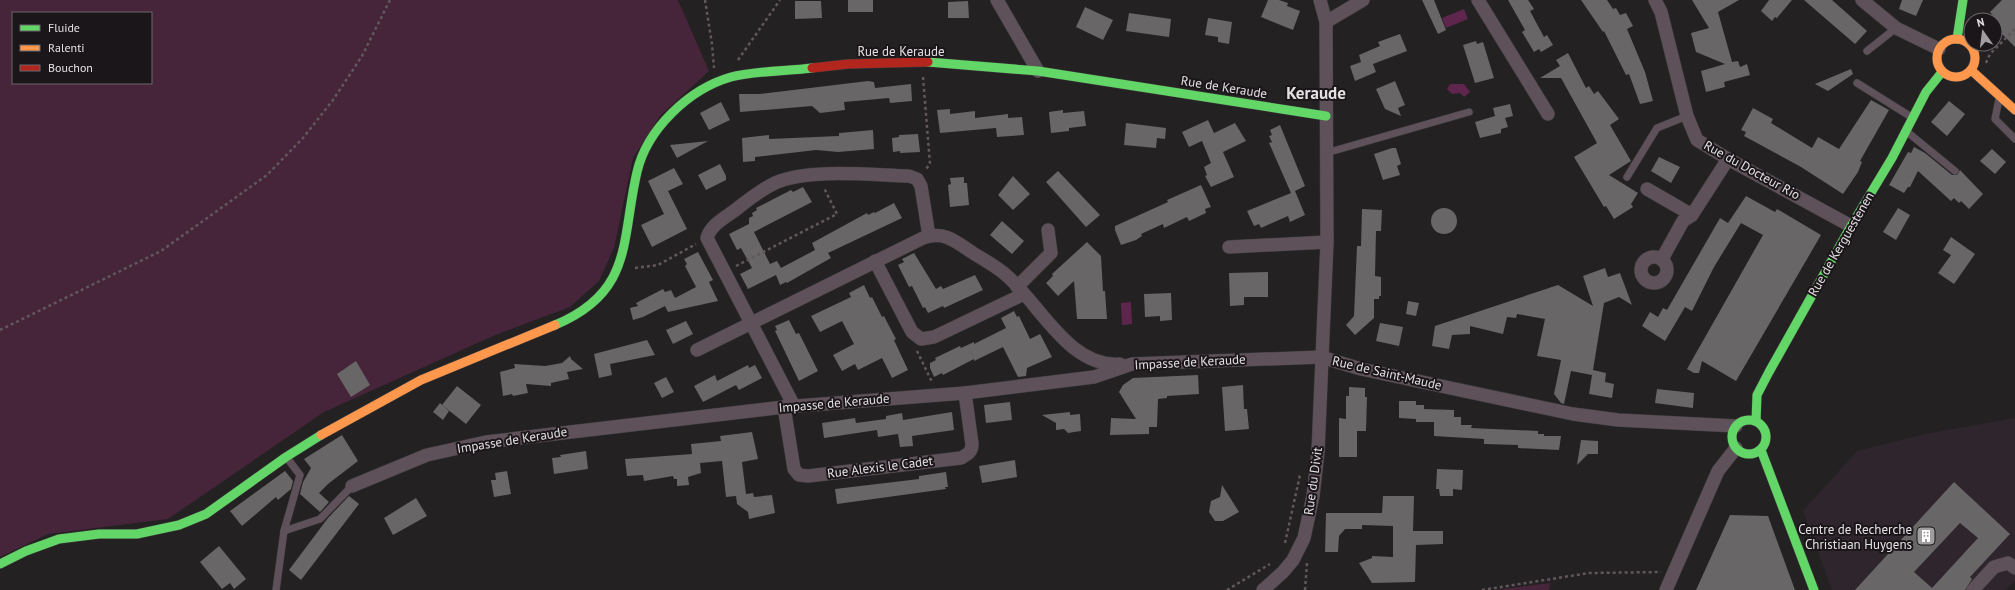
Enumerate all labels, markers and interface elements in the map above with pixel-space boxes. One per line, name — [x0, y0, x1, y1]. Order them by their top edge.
legend — [12, 12, 152, 84]
north arrow — [1963, 12, 2003, 52]
text: N — [1975, 15, 1986, 30]
text: Fluide — [48, 20, 80, 35]
text: Ralenti — [48, 40, 84, 55]
street label: Rue de Keraude — [857, 43, 945, 60]
text: Bouchon — [48, 60, 93, 75]
street label: Rue de Keraude — [1180, 72, 1268, 102]
district label: Keraude — [1286, 82, 1346, 104]
street label: Rue du Docteur Rio — [1701, 137, 1803, 203]
street label: Rue de Kerguestenen — [1804, 189, 1878, 299]
street label: Impasse de Keraude — [1134, 351, 1246, 373]
street label: Rue de Saint-Maude — [1331, 352, 1443, 394]
street label: Impasse de Keraude — [778, 390, 890, 416]
street label: Impasse de Keraude — [456, 423, 568, 457]
street label: Rue du Divit — [1300, 445, 1326, 516]
street label: Rue Alexis le Cadet — [826, 452, 935, 482]
place label: Centre de Recherche Christiaan Huygens — [1798, 521, 1912, 553]
building icon: Centre de Recherche Christiaan Huygens — [1915, 525, 1937, 547]

